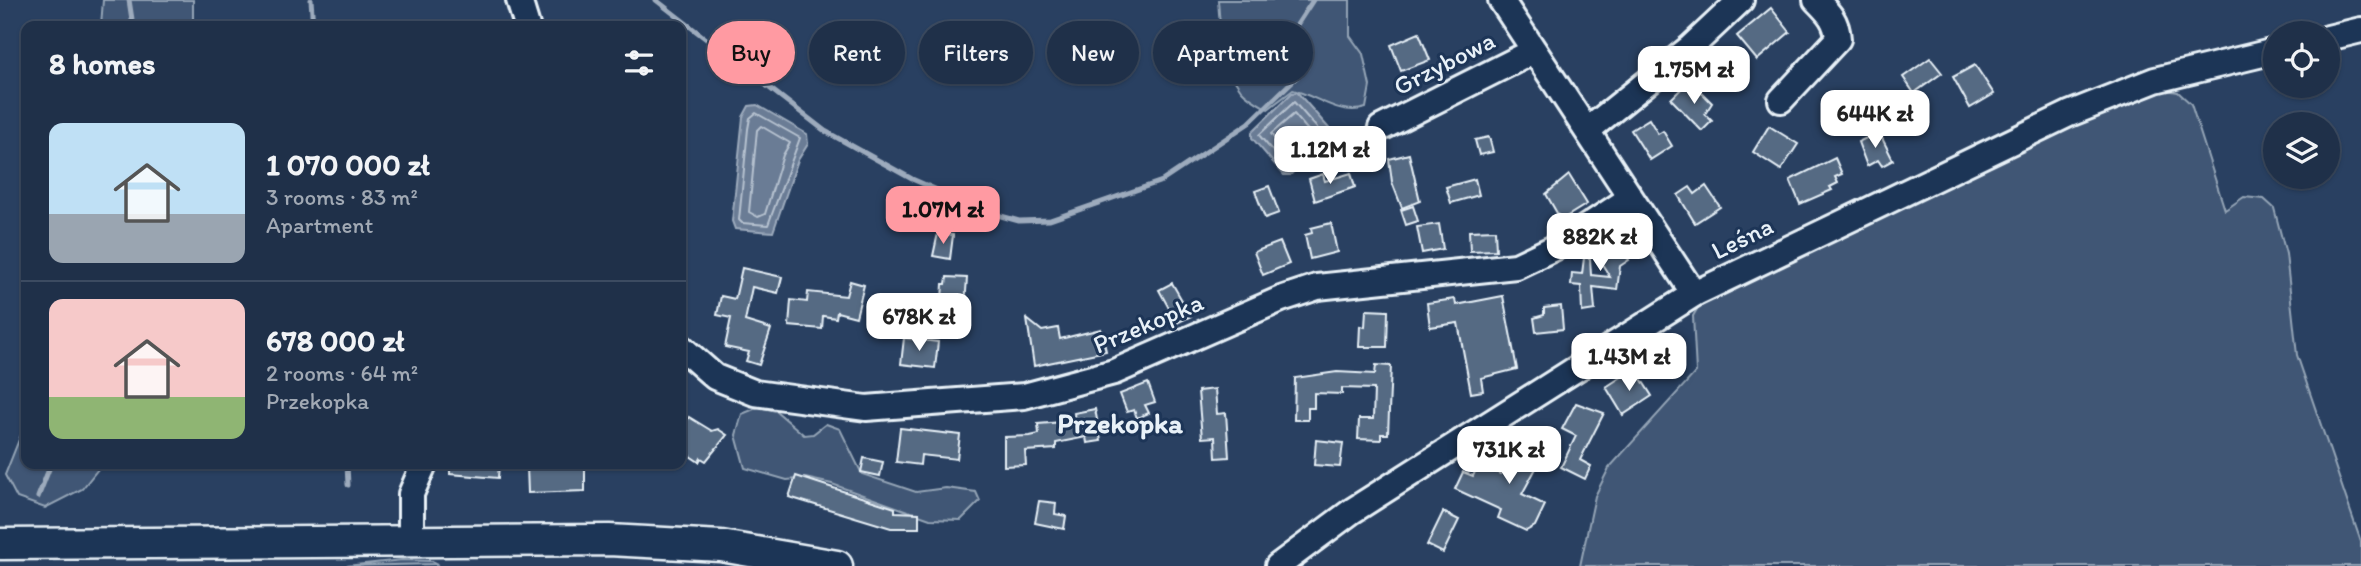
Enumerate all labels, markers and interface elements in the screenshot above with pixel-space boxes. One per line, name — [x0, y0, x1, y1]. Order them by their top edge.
chip: Buy — [707, 21, 795, 84]
chip: Rent — [809, 21, 905, 84]
chip: Filters — [919, 21, 1033, 84]
chip: New — [1047, 21, 1139, 84]
chip: Apartment — [1153, 21, 1313, 84]
map controls — [2263, 21, 2340, 189]
button: locate — [2263, 21, 2340, 98]
street label: Grzybowa — [1388, 24, 1500, 102]
icon: filters — [620, 44, 658, 82]
text: 8 homes — [49, 45, 156, 82]
pin: 1.75M zł — [1622, 46, 1766, 106]
text: 1.75M zł — [1654, 55, 1734, 83]
pin: 644K zł — [1810, 90, 1940, 150]
text: 644K zł — [1837, 99, 1913, 127]
button: layers — [2263, 112, 2340, 189]
pin: 1.12M zł — [1258, 127, 1402, 186]
text: 1.12M zł — [1290, 135, 1370, 163]
text: 1 070 000 zł — [266, 146, 430, 183]
icon: home — [105, 151, 189, 235]
text: 3 rooms · 83 m² — [266, 183, 418, 211]
pin: 1.07M zł — [871, 187, 1015, 246]
text: 1.07M zł — [902, 195, 984, 223]
street label: Leśna — [1706, 209, 1778, 267]
text: Apartment — [266, 211, 373, 239]
pin: 882K zł — [1535, 214, 1665, 273]
text: 882K zł — [1563, 222, 1637, 250]
street label: Przekopka — [1088, 285, 1208, 361]
pin: 678K zł — [854, 294, 984, 353]
text: 678K zł — [882, 302, 956, 330]
text: 678 000 zł — [266, 322, 405, 359]
icon: home — [105, 327, 189, 411]
pin: 1.43M zł — [1557, 334, 1701, 393]
text: 1.43M zł — [1587, 342, 1671, 370]
text: 2 rooms · 64 m² — [266, 359, 418, 387]
text: Przekopka — [266, 387, 369, 415]
district label: Przekopka — [1057, 406, 1183, 440]
pin: 731K zł — [1444, 426, 1574, 486]
text: 731K zł — [1473, 435, 1545, 463]

